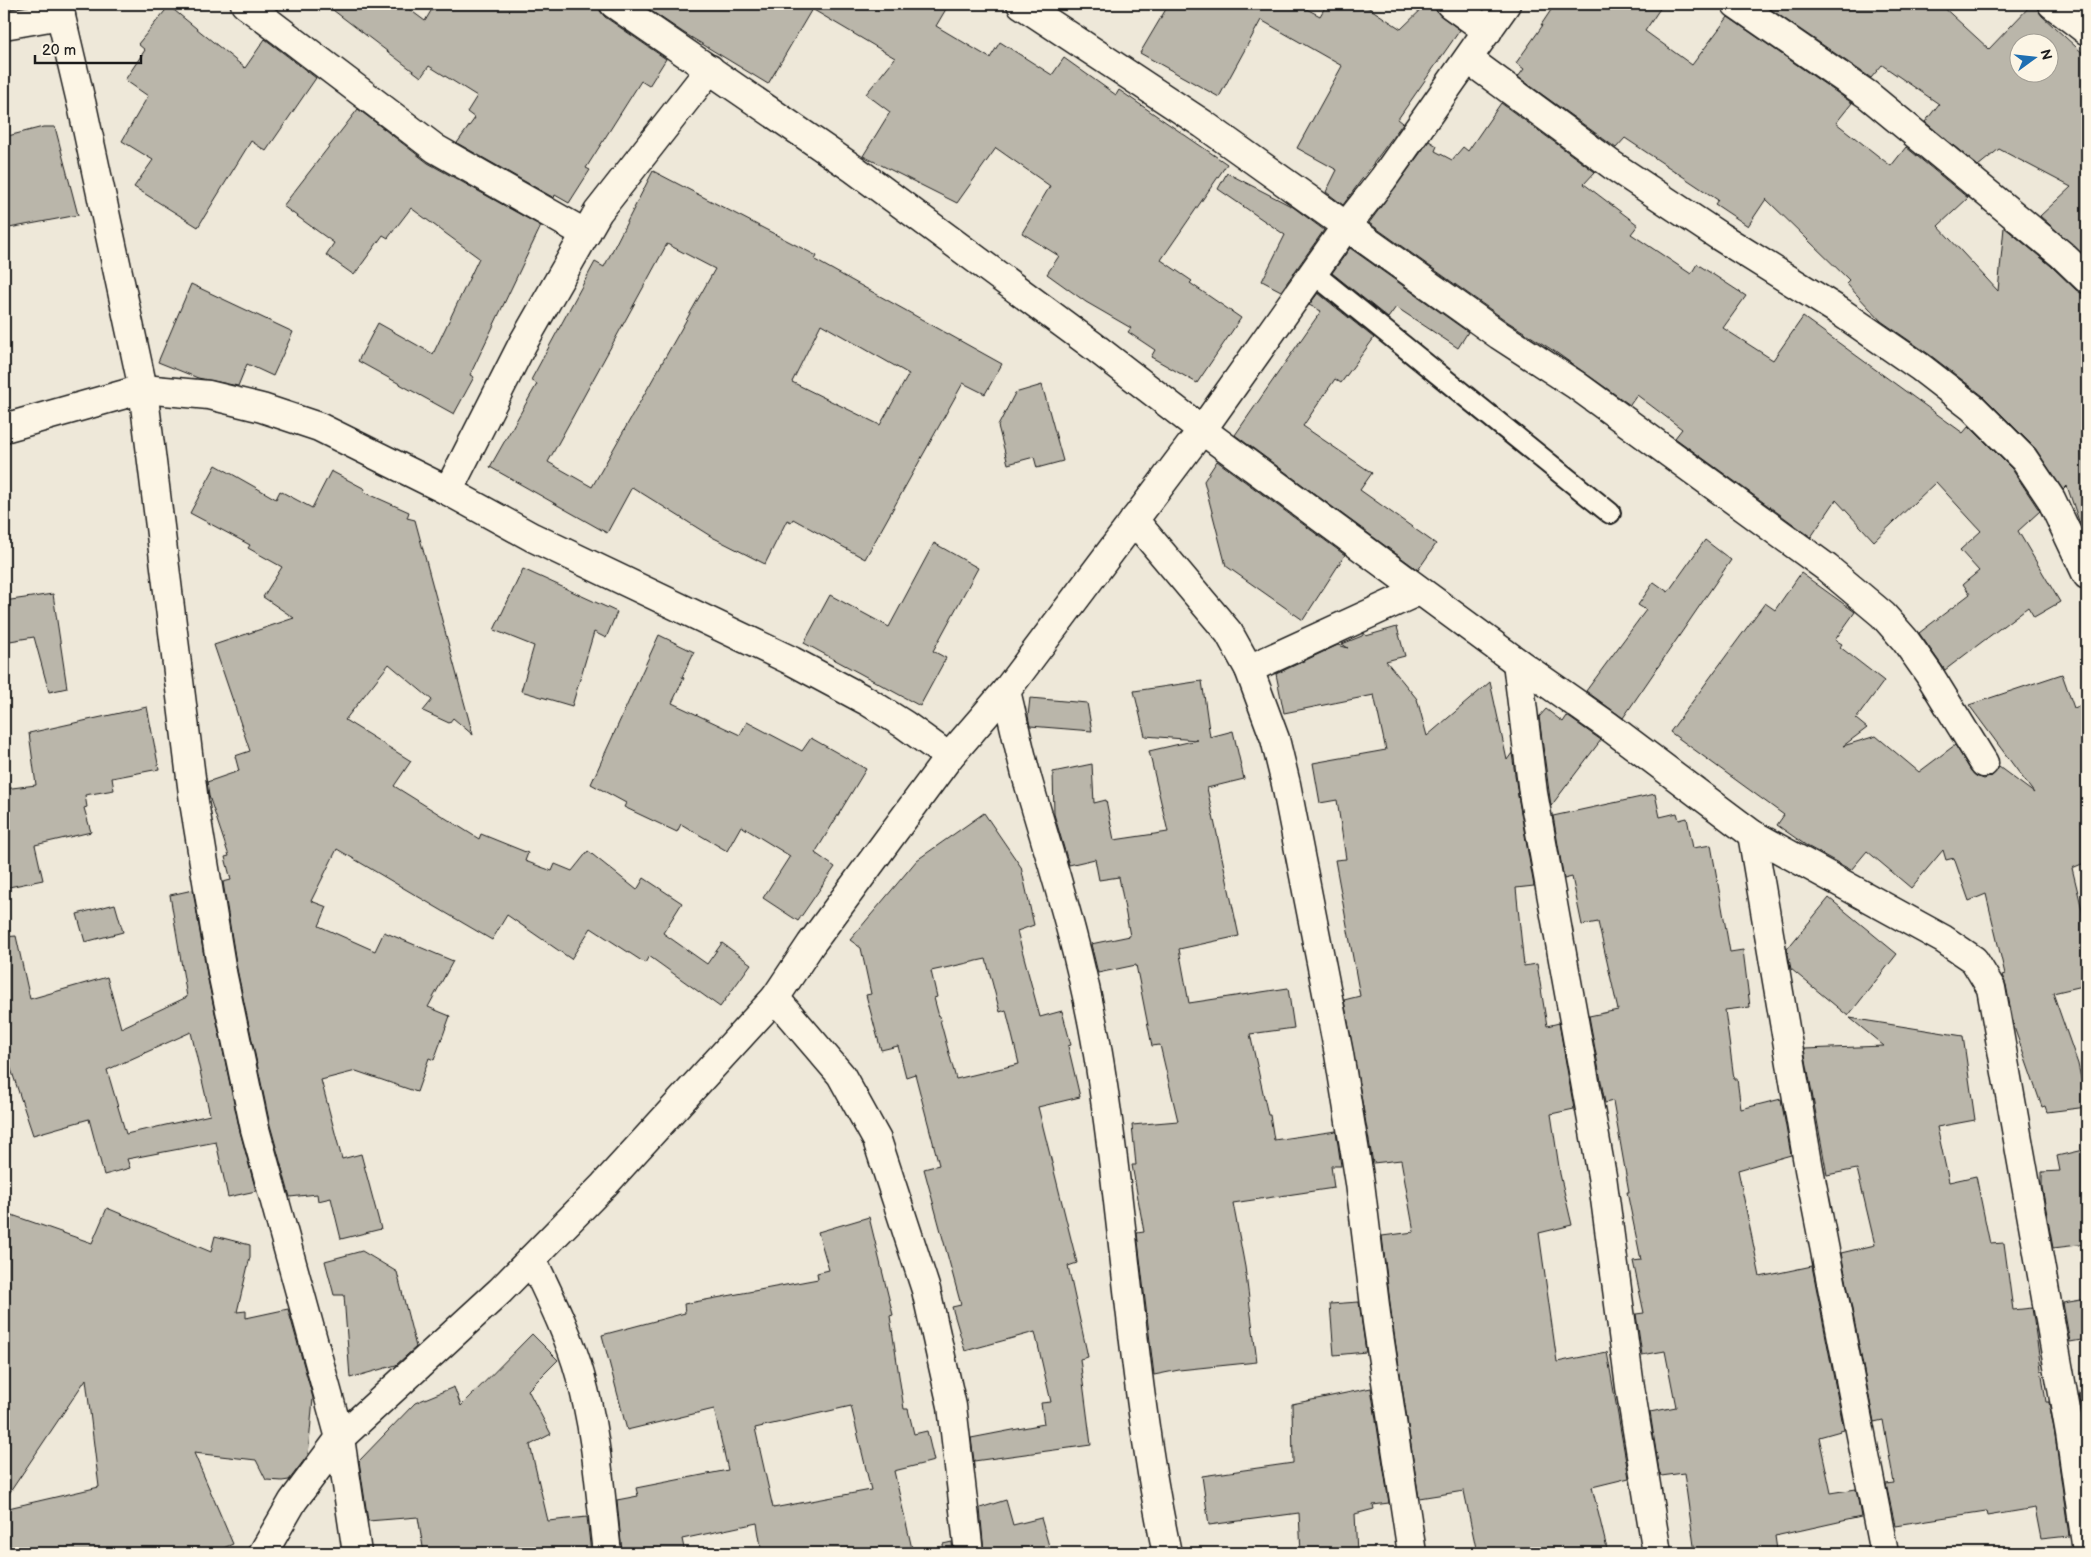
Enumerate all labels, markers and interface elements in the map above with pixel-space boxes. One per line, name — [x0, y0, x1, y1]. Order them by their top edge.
scale bar — [35, 32, 141, 64]
north arrow — [2008, 32, 2058, 82]
text: 20 m — [42, 41, 76, 60]
text: N — [2037, 47, 2056, 62]

